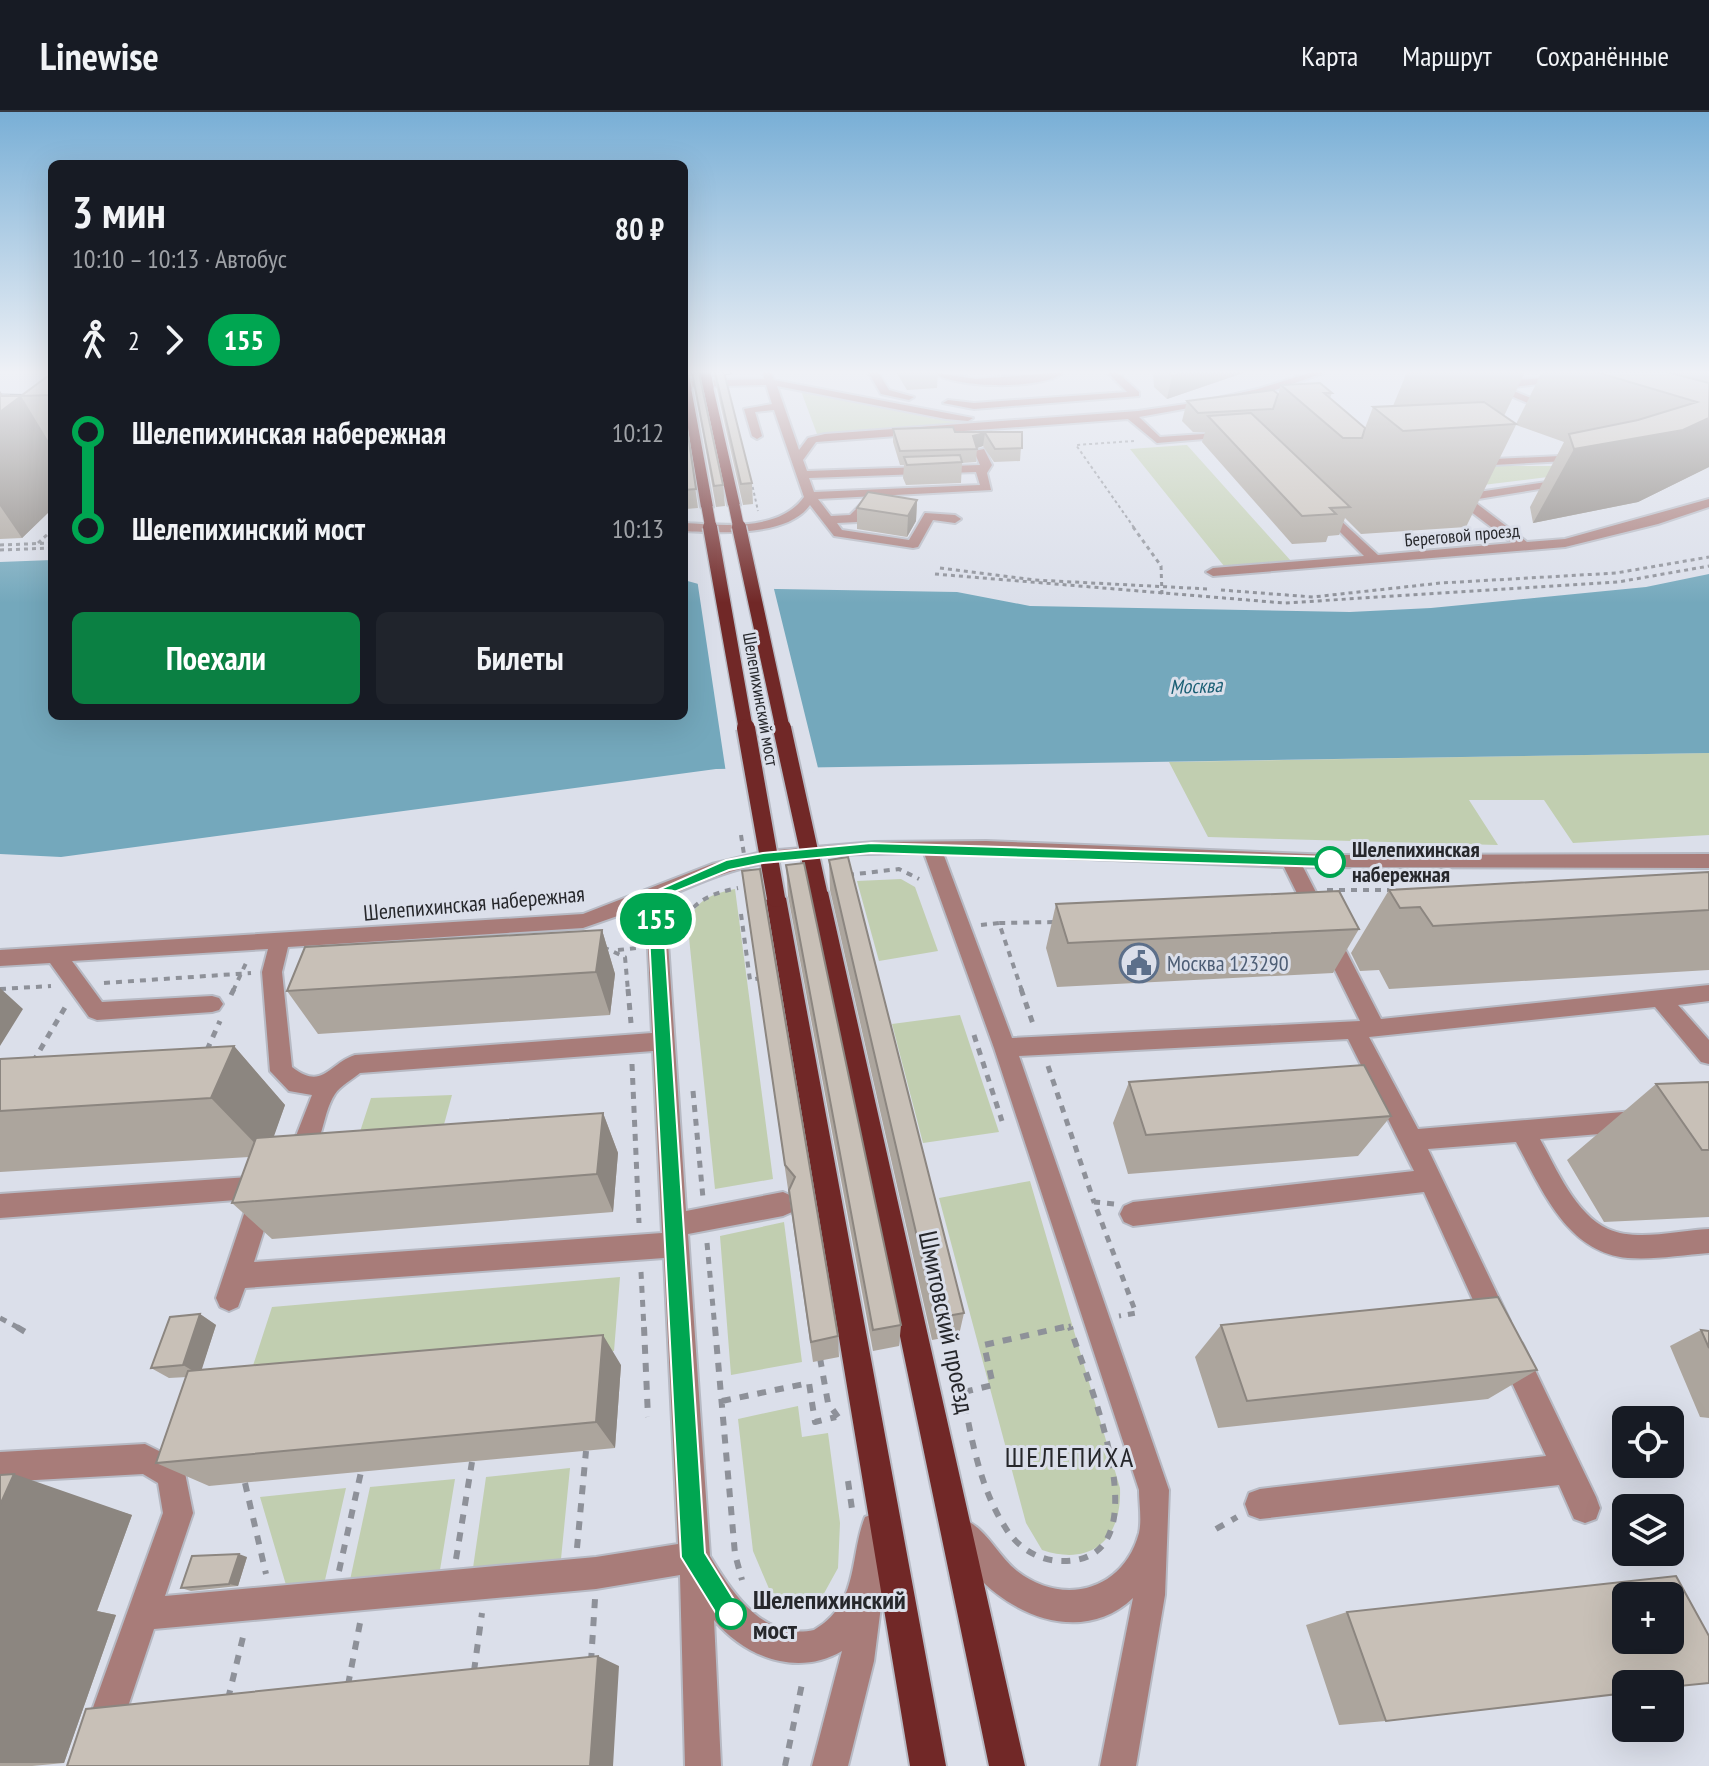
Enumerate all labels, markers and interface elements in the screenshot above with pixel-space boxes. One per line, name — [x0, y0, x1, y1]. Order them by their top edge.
text: Linewise — [40, 31, 159, 80]
text: Карта — [1301, 37, 1358, 74]
text: Маршрут — [1402, 37, 1492, 74]
text: Сохранённые — [1536, 37, 1669, 74]
text: 3 мин — [72, 183, 166, 240]
text: 80 ₽ — [615, 209, 664, 248]
text: 10:10 – 10:13 · Автобус — [72, 242, 287, 275]
icon: walk — [72, 318, 116, 362]
icon: forward — [152, 318, 196, 362]
text: 155 — [224, 321, 264, 358]
text: 2 — [128, 324, 140, 357]
text: Шелепихинская набережная — [132, 413, 446, 452]
text: 10:12 — [612, 416, 664, 449]
text: Шелепихинский мост — [132, 509, 365, 548]
text: 10:13 — [612, 512, 664, 545]
street label: Береговой проезд — [1404, 519, 1521, 551]
button: Поехали — [72, 612, 360, 704]
button: Билеты — [376, 612, 664, 704]
street label: Шелепихинский мост — [738, 630, 784, 768]
water label: Москва — [1169, 672, 1224, 700]
place label: Шелепихинская набережная — [1352, 835, 1480, 888]
marker: Шелепихинская набережная — [1315, 847, 1345, 877]
street label: Шелепихинская набережная — [362, 879, 586, 927]
line badge: 155 — [610, 893, 702, 945]
text: 155 — [636, 900, 676, 937]
public building icon: Москва 123290 — [1118, 942, 1160, 984]
place label: Москва 123290 — [1167, 949, 1289, 977]
street label: Шмитовский проезд — [912, 1228, 982, 1416]
map controls — [1612, 1406, 1684, 1742]
button: locate — [1612, 1406, 1684, 1478]
district label: ШЕЛЕПИХА — [1005, 1438, 1135, 1475]
button: layers — [1612, 1494, 1684, 1566]
button: + — [1612, 1582, 1684, 1654]
place label: Шелепихинский мост — [753, 1583, 906, 1646]
marker: Шелепихинский мост — [716, 1599, 746, 1629]
button: − — [1612, 1670, 1684, 1742]

